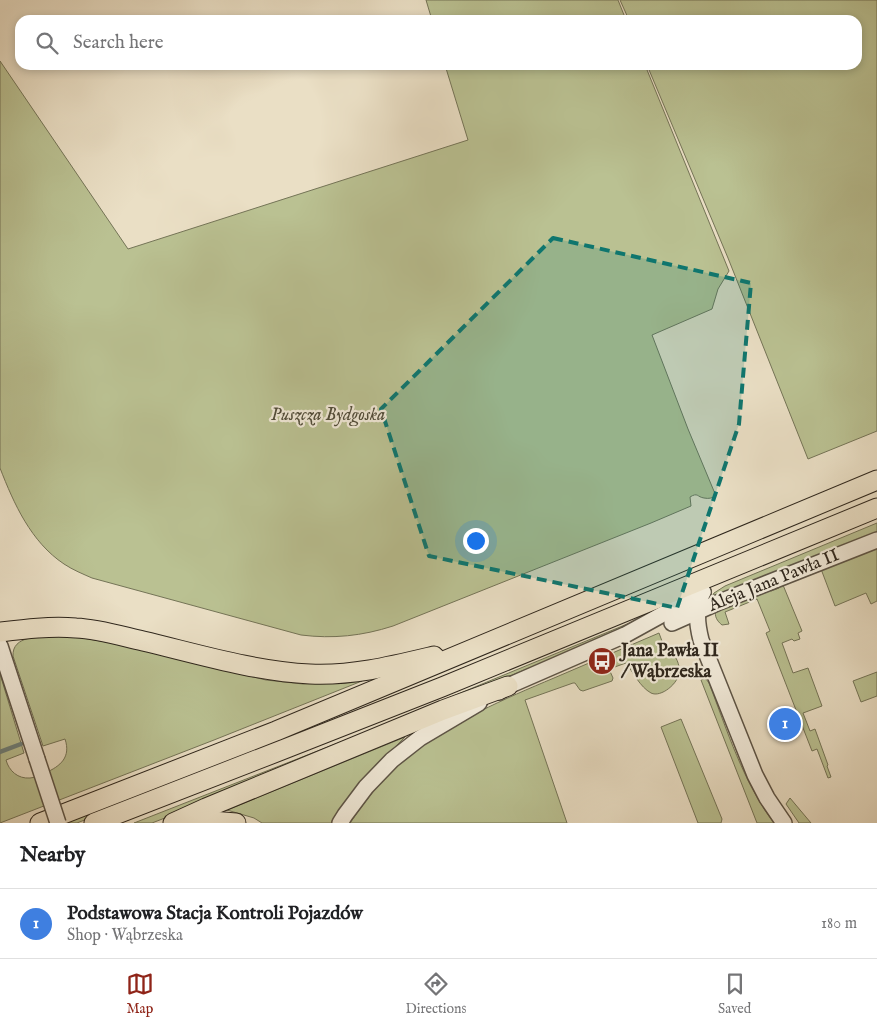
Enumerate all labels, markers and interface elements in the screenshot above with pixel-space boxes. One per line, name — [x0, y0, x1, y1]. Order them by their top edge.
search box — [15, 15, 862, 70]
icon: search — [33, 29, 61, 57]
text: Search here — [73, 31, 164, 55]
park label: Puszcza Bydgoska — [271, 404, 385, 427]
your location — [463, 528, 489, 554]
street label: Aleja Jana Pawła II — [704, 544, 843, 618]
place label: Jana Pawła II / Wąbrzeska — [619, 640, 719, 684]
bus stop icon: Jana Pawła II / Wąbrzeska — [587, 646, 617, 676]
pin: 1 — [769, 705, 801, 743]
text: Nearby — [20, 842, 85, 869]
text: Podstawowa Stacja Kontroli Pojazdów — [67, 902, 363, 926]
text: 1 — [33, 914, 39, 934]
text: 180 m — [821, 914, 857, 934]
text: Shop · Wąbrzeska — [67, 926, 183, 946]
tab: Map — [126, 970, 154, 1018]
tab: Directions — [405, 970, 466, 1018]
tab: Saved — [718, 970, 751, 1018]

